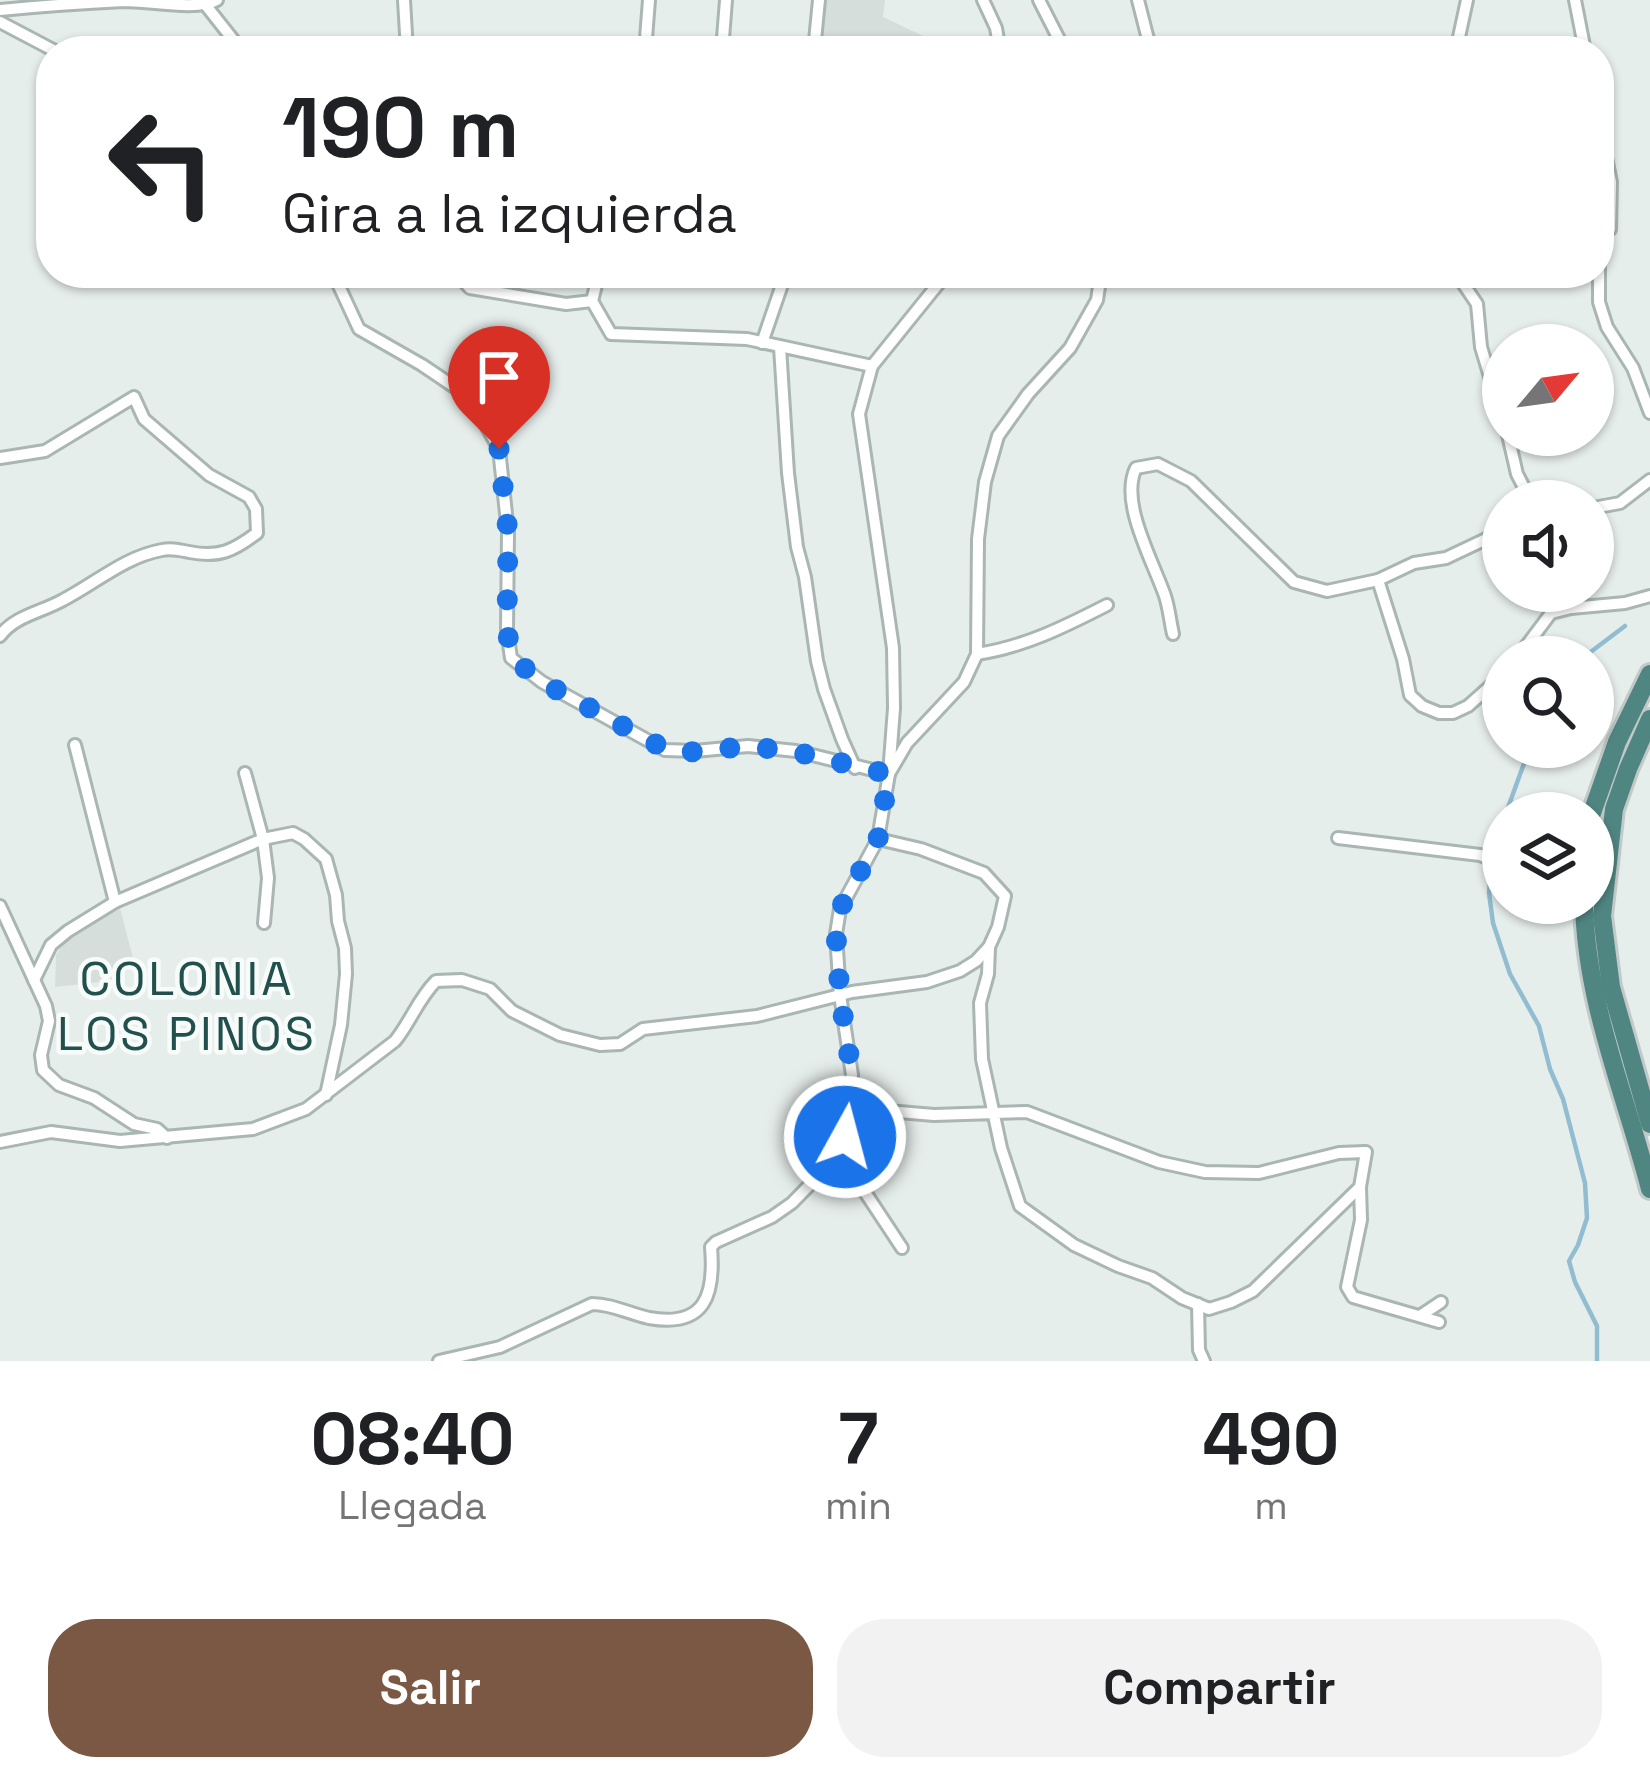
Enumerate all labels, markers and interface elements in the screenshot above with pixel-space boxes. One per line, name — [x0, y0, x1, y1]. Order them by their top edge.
text: 190 m — [282, 74, 519, 182]
icon: left — [84, 84, 240, 240]
text: Gira a la izquierda — [282, 179, 737, 248]
north arrow — [1482, 324, 1614, 456]
map controls — [1482, 324, 1614, 924]
pin — [448, 326, 550, 449]
icon: arrive — [466, 344, 532, 410]
button: sound — [1482, 480, 1614, 612]
button: search — [1482, 636, 1614, 768]
button: layers — [1482, 792, 1614, 924]
district label: COLONIA LOS PINOS — [57, 948, 317, 1064]
position arrow — [782, 1074, 908, 1200]
text: 08:40 — [311, 1393, 514, 1485]
text: 7 — [838, 1393, 878, 1485]
text: 490 — [1202, 1393, 1339, 1485]
text: Llegada — [338, 1481, 487, 1530]
text: min — [825, 1481, 892, 1530]
text: m — [1254, 1481, 1288, 1530]
button: Salir — [48, 1619, 813, 1757]
button: Compartir — [837, 1619, 1602, 1757]

